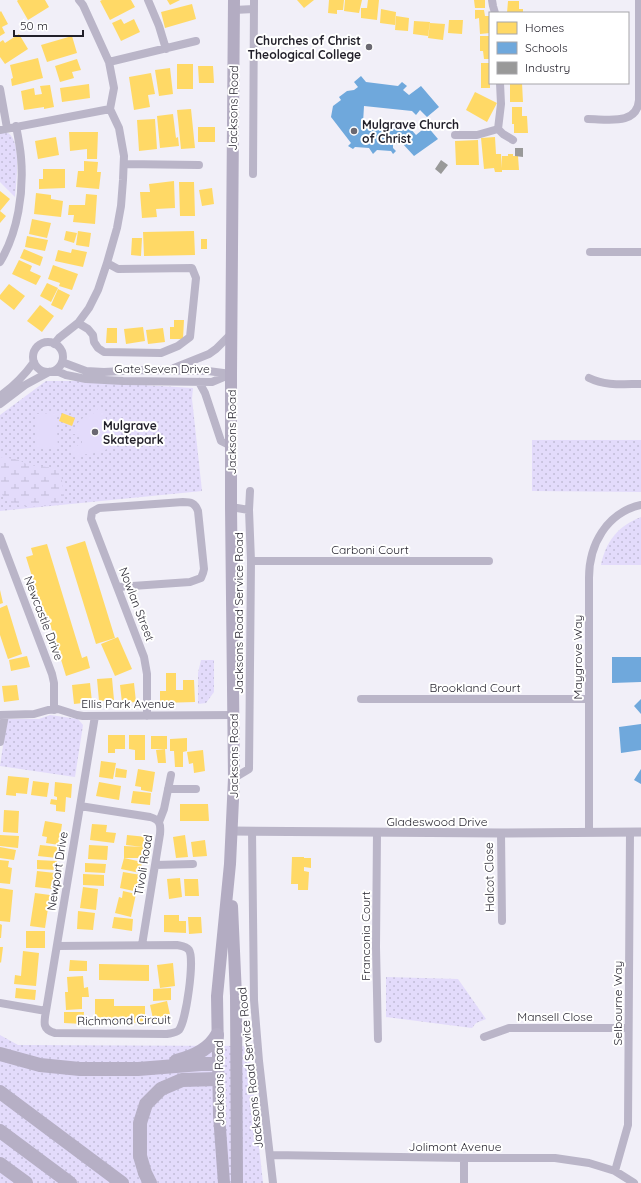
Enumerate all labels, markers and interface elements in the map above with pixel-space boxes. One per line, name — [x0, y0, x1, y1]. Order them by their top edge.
scale bar — [14, 12, 83, 38]
legend — [489, 12, 629, 84]
text: 50 m — [20, 18, 48, 33]
text: Homes — [525, 20, 565, 35]
place label: Churches of Christ Theological College — [248, 33, 361, 62]
text: Schools — [525, 40, 568, 55]
marker: Churches of Christ Theological College — [364, 42, 374, 52]
text: Industry — [525, 60, 570, 75]
street label: Jacksons Road — [225, 65, 241, 151]
place label: Mulgrave Church of Christ — [362, 117, 459, 146]
marker: Mulgrave Church of Christ — [349, 126, 359, 136]
street label: Gate Seven Drive — [114, 361, 210, 376]
street label: Jacksons Road — [224, 389, 239, 475]
place label: Mulgrave Skatepark — [103, 418, 164, 447]
marker: Mulgrave Skatepark — [90, 427, 100, 437]
street label: Jacksons Road Service Road — [231, 532, 246, 694]
street label: Carboni Court — [331, 542, 409, 557]
street label: Nowlan Street — [116, 565, 158, 643]
street label: Newcastle Drive — [21, 574, 67, 663]
street label: Maygrove Way — [570, 615, 585, 699]
street label: Brookland Court — [429, 680, 521, 695]
street label: Ellis Park Avenue — [81, 696, 175, 711]
street label: Jacksons Road — [226, 713, 241, 799]
street label: Gladeswood Drive — [386, 814, 488, 829]
street label: Newport Drive — [43, 830, 71, 912]
street label: Tivoli Road — [131, 833, 155, 897]
street label: Halcot Close — [481, 842, 497, 912]
street label: Franconia Court — [358, 891, 373, 981]
street label: Selbourne Way — [610, 961, 625, 1045]
street label: Jacksons Road Service Road — [234, 987, 266, 1149]
street label: Mansell Close — [517, 1009, 593, 1024]
street label: Richmond Circuit — [77, 1012, 171, 1028]
street label: Jacksons Road — [211, 1040, 227, 1126]
street label: Jolimont Avenue — [409, 1139, 502, 1154]

